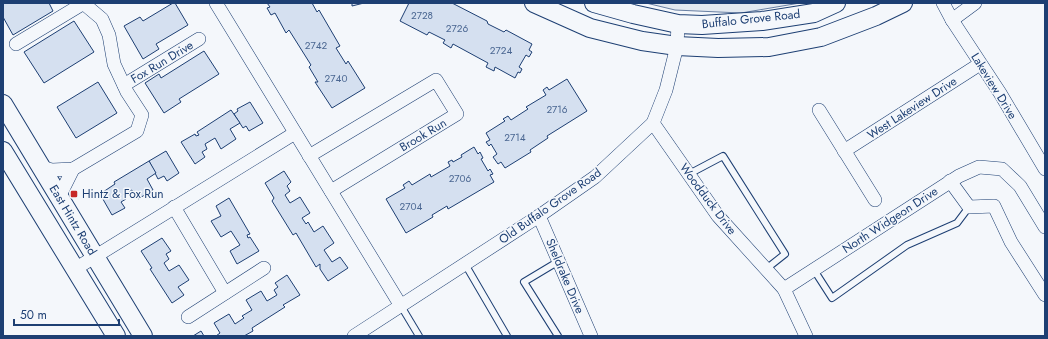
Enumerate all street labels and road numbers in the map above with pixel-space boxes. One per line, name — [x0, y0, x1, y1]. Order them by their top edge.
street label: Buffalo Grove Road — [701, 5, 801, 33]
street label: Fox Run Drive — [127, 36, 197, 88]
street label: Lakeview Drive — [966, 49, 1022, 123]
street label: West Lakeview Drive — [864, 72, 960, 144]
street label: Brook Run — [396, 114, 450, 156]
street label: Woodduck Drive — [675, 160, 741, 238]
street label: Old Buffalo Grove Road — [495, 164, 605, 248]
street label: East Hintz Road — [45, 181, 101, 259]
street label: North Widgeon Drive — [839, 182, 941, 258]
street label: Sheldrake Drive — [541, 236, 589, 316]

